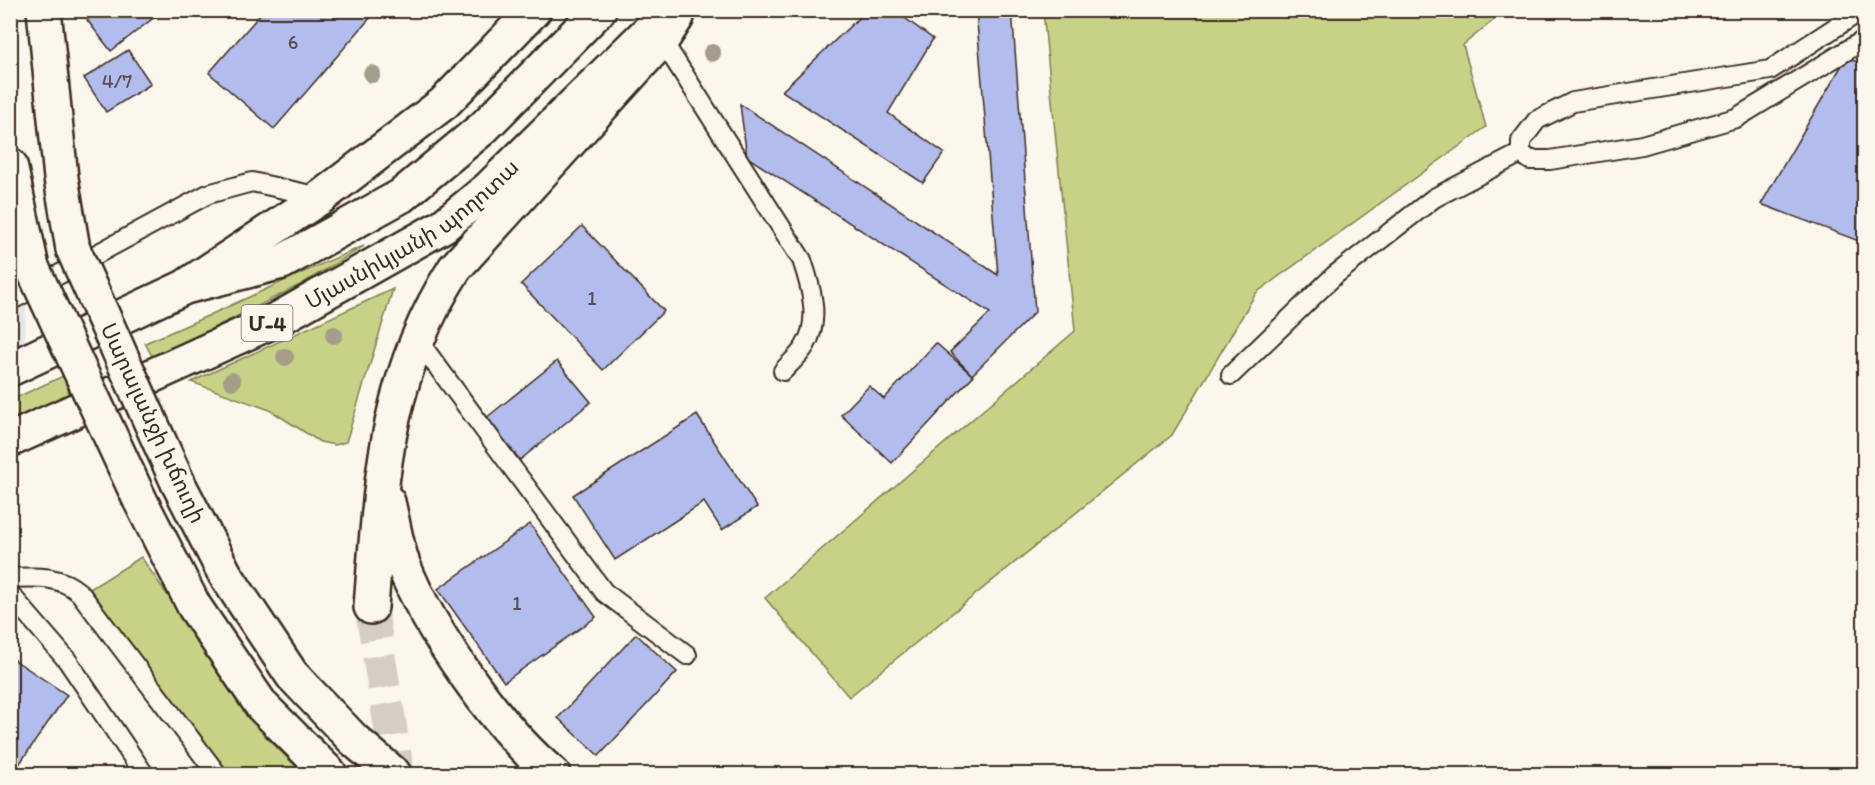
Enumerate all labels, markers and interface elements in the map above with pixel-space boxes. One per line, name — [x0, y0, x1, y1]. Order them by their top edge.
house number: 6 — [288, 30, 298, 54]
house number: 4/7 — [102, 69, 132, 93]
street label: Մյասնիկյանի պողոտա — [300, 153, 524, 315]
house number: 1 — [587, 286, 597, 310]
road number: Մ-4 — [242, 305, 292, 341]
street label: Սարալանջի խճուղի — [95, 319, 211, 527]
house number: 1 — [512, 591, 522, 615]

